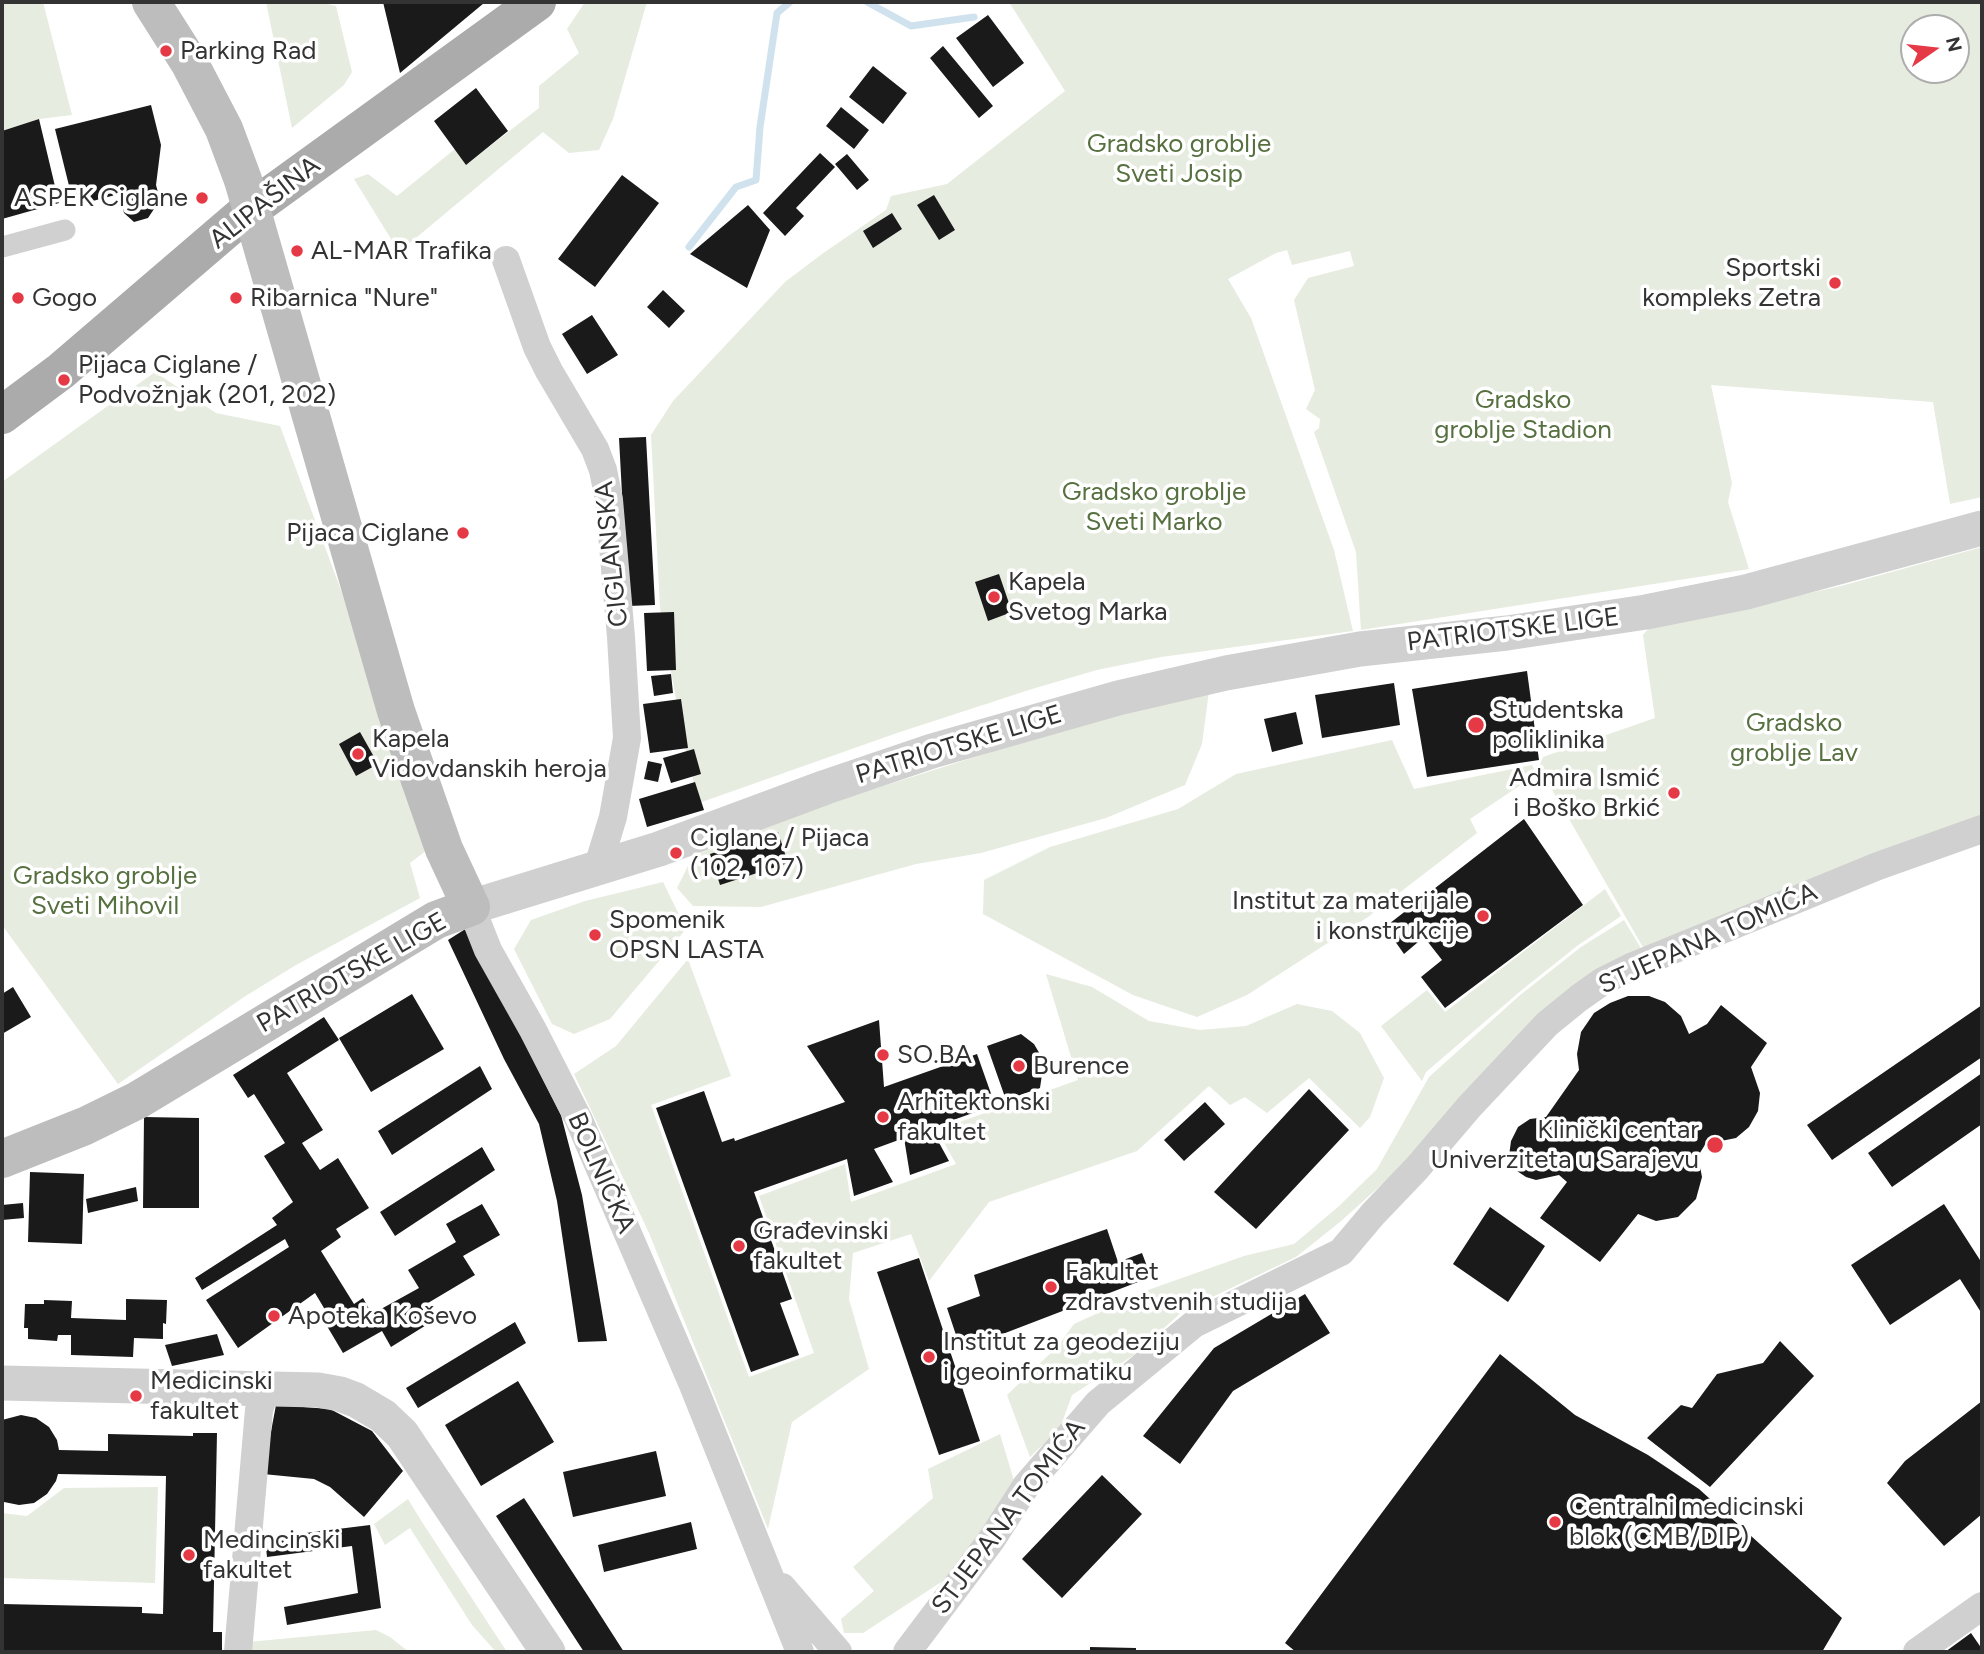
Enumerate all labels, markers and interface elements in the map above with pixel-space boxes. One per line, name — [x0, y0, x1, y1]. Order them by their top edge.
north arrow — [1900, 14, 1970, 84]
text: N — [1941, 34, 1967, 54]
place label: Parking Rad — [180, 35, 316, 67]
marker: Parking Rad — [158, 43, 174, 59]
park label: Gradsko groblje Sveti Josip — [1087, 128, 1271, 190]
street label: ALIPAŠINA — [204, 150, 326, 256]
place label: ASPEK Ciglane — [14, 182, 188, 214]
marker: ASPEK Ciglane — [194, 190, 210, 206]
place label: AL-MAR Trafika — [311, 235, 492, 267]
marker: AL-MAR Trafika — [289, 243, 305, 259]
place label: Sportski kompleks Zetra — [1642, 252, 1821, 314]
marker: Sportski kompleks Zetra — [1827, 275, 1843, 291]
place label: Gogo — [32, 282, 97, 314]
place label: Ribarnica "Nure" — [250, 282, 438, 314]
marker: Gogo — [10, 290, 26, 306]
marker: Ribarnica "Nure" — [228, 290, 244, 306]
place label: Pijaca Ciglane / Podvožnjak (201, 202) — [78, 349, 336, 410]
marker: Pijaca Ciglane / Podvožnjak (201, 202) — [56, 372, 72, 388]
park label: Gradsko groblje Stadion — [1434, 384, 1612, 446]
park label: Gradsko groblje Sveti Marko — [1062, 476, 1246, 538]
street label: CIGLANSKA — [589, 480, 635, 628]
place label: Pijaca Ciglane — [286, 517, 449, 549]
marker: Pijaca Ciglane — [455, 525, 471, 541]
place label: Kapela Svetog Marka — [1008, 566, 1168, 628]
marker: Kapela Svetog Marka — [986, 589, 1002, 605]
street label: PATRIOTSKE LIGE — [1405, 601, 1621, 659]
place label: Studentska poliklinika — [1492, 694, 1624, 756]
street label: PATRIOTSKE LIGE — [852, 699, 1066, 791]
park label: Gradsko groblje Lav — [1730, 707, 1858, 768]
marker: Studentska poliklinika — [1466, 715, 1486, 735]
place label: Kapela Vidovdanskih heroja — [372, 723, 607, 784]
marker: Kapela Vidovdanskih heroja — [350, 746, 366, 762]
place label: Admira Ismić i Boško Brkić — [1509, 762, 1660, 824]
marker: Admira Ismić i Boško Brkić — [1666, 785, 1682, 801]
place label: Ciglane / Pijaca (102, 107) — [690, 822, 869, 884]
marker: Ciglane / Pijaca (102, 107) — [668, 845, 684, 861]
park label: Gradsko groblje Sveti Mihovil — [13, 860, 197, 922]
street label: STJEPANA TOMIĆA — [1594, 877, 1822, 1001]
place label: Institut za materijale i konstrukcije — [1232, 885, 1469, 946]
place label: Spomenik OPSN LASTA — [609, 904, 764, 965]
street label: PATRIOTSKE LIGE — [252, 906, 452, 1040]
marker: Institut za materijale i konstrukcije — [1475, 908, 1491, 924]
marker: Spomenik OPSN LASTA — [587, 927, 603, 943]
place label: SO.BA — [897, 1039, 972, 1071]
marker: SO.BA — [875, 1047, 891, 1063]
place label: Burence — [1033, 1050, 1129, 1082]
marker: Burence — [1011, 1058, 1027, 1074]
place label: Arhitektonski fakultet — [897, 1086, 1051, 1148]
street label: BOLNIČKA — [561, 1108, 641, 1238]
marker: Arhitektonski fakultet — [875, 1109, 891, 1125]
place label: Klinički centar Univerziteta u Sarajevu — [1431, 1114, 1699, 1176]
marker: Klinički centar Univerziteta u Sarajevu — [1705, 1135, 1725, 1155]
place label: Građevinski fakultet — [753, 1215, 889, 1276]
marker: Građevinski fakultet — [731, 1238, 747, 1254]
place label: Fakultet zdravstvenih studija — [1065, 1256, 1297, 1318]
marker: Fakultet zdravstvenih studija — [1043, 1279, 1059, 1295]
place label: Apoteka Koševo — [288, 1300, 477, 1332]
marker: Apoteka Koševo — [266, 1308, 282, 1324]
place label: Institut za geodeziju i geoinformatiku — [943, 1326, 1180, 1388]
marker: Institut za geodeziju i geoinformatiku — [921, 1349, 937, 1365]
place label: Medicinski fakultet — [150, 1365, 273, 1426]
marker: Medicinski fakultet — [128, 1388, 144, 1404]
street label: STJEPANA TOMIĆA — [926, 1413, 1092, 1621]
place label: Centralni medicinski blok (CMB/DIP) — [1569, 1491, 1804, 1552]
marker: Centralni medicinski blok (CMB/DIP) — [1547, 1514, 1563, 1530]
place label: Medincinski fakultet — [203, 1524, 340, 1586]
marker: Medincinski fakultet — [181, 1547, 197, 1563]

